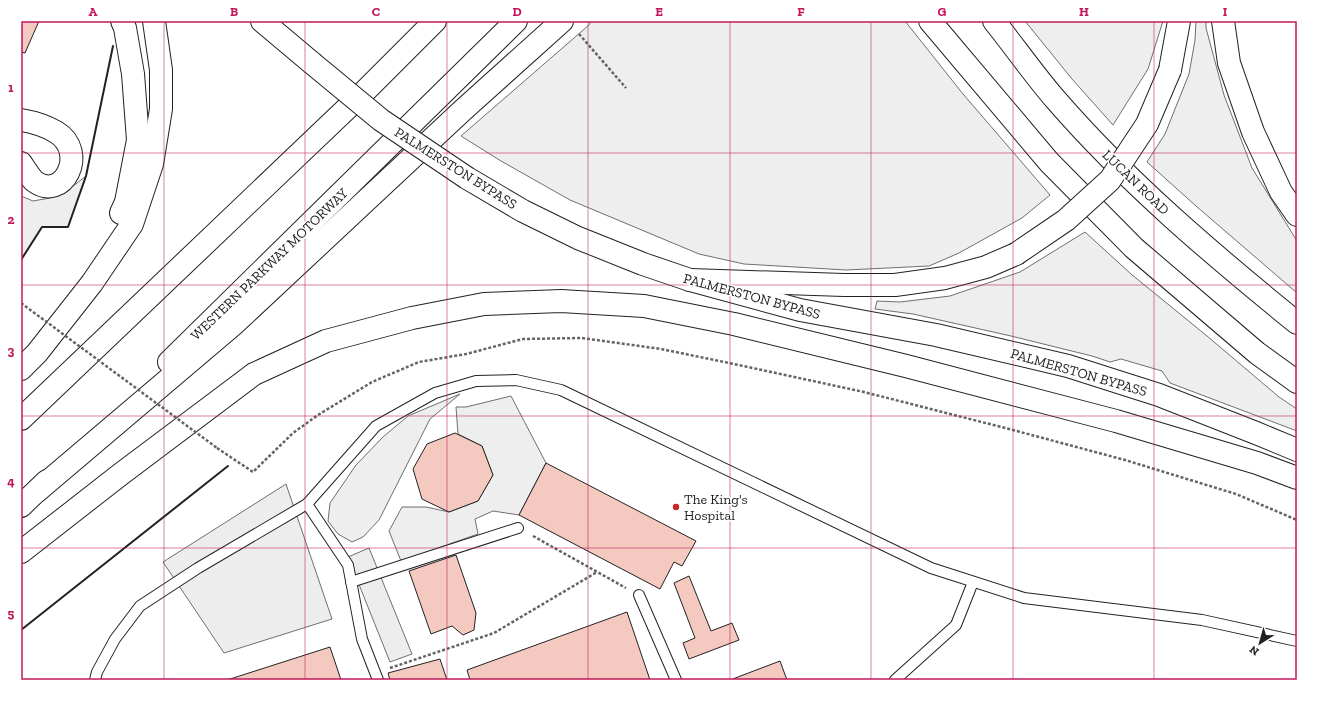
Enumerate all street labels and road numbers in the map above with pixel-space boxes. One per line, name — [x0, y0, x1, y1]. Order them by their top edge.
street label: PALMERSTON BYPASS — [391, 124, 520, 213]
street label: LUCAN ROAD — [1099, 146, 1173, 219]
street label: WESTERN PARKWAY MOTORWAY — [187, 184, 352, 344]
street label: PALMERSTON BYPASS — [682, 270, 822, 323]
street label: PALMERSTON BYPASS — [1009, 345, 1149, 400]

